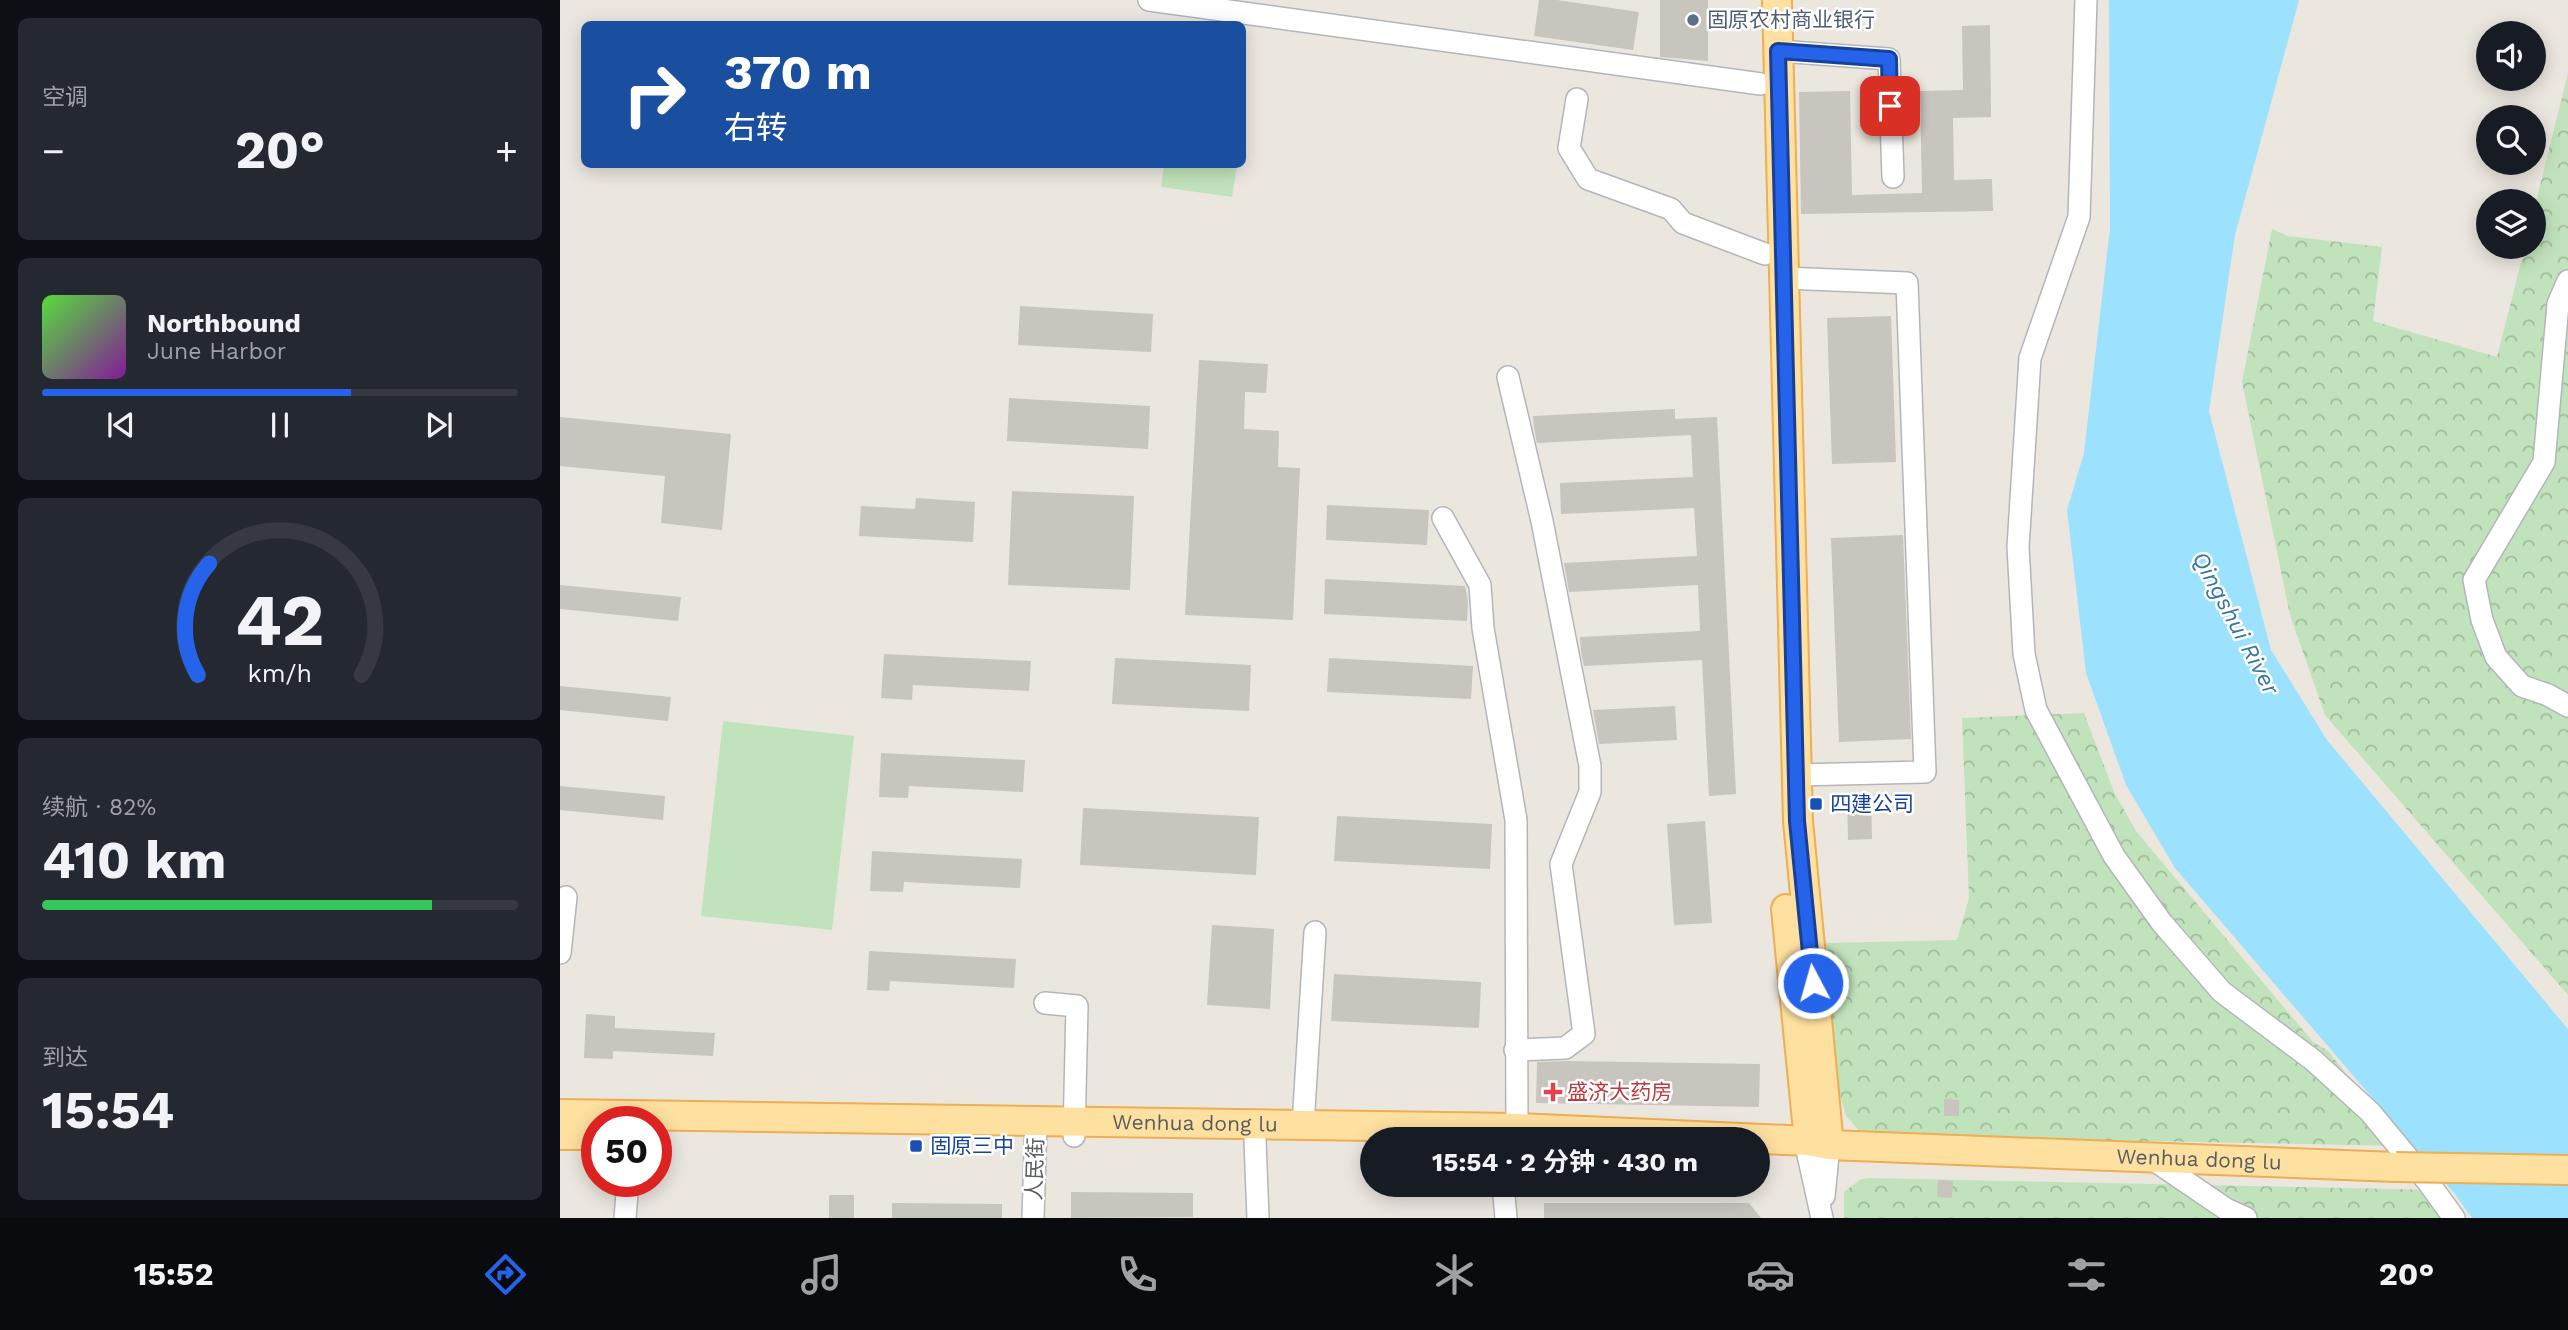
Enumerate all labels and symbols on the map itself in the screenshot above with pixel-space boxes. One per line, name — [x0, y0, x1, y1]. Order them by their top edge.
place label: 固原农村商业银行 — [1707, 7, 1875, 32]
marker: 固原农村商业银行 — [1685, 12, 1701, 28]
pin — [1860, 76, 1920, 136]
water label: Qingshui River — [2187, 547, 2285, 700]
place label: 四建公司 — [1830, 791, 1914, 816]
marker: 四建公司 — [1808, 796, 1824, 812]
position arrow — [1776, 946, 1850, 1020]
place label: 盛济大药房 — [1567, 1079, 1672, 1104]
marker: 盛济大药房 — [1545, 1084, 1561, 1100]
speed limit sign: 50 — [581, 1106, 672, 1197]
street label: Wenhua dong lu — [1112, 1109, 1278, 1136]
place label: 固原三中 — [930, 1133, 1014, 1158]
street label: 人民街 — [1021, 1137, 1048, 1201]
marker: 固原三中 — [908, 1138, 924, 1154]
street label: Wenhua dong lu — [2116, 1143, 2282, 1175]

